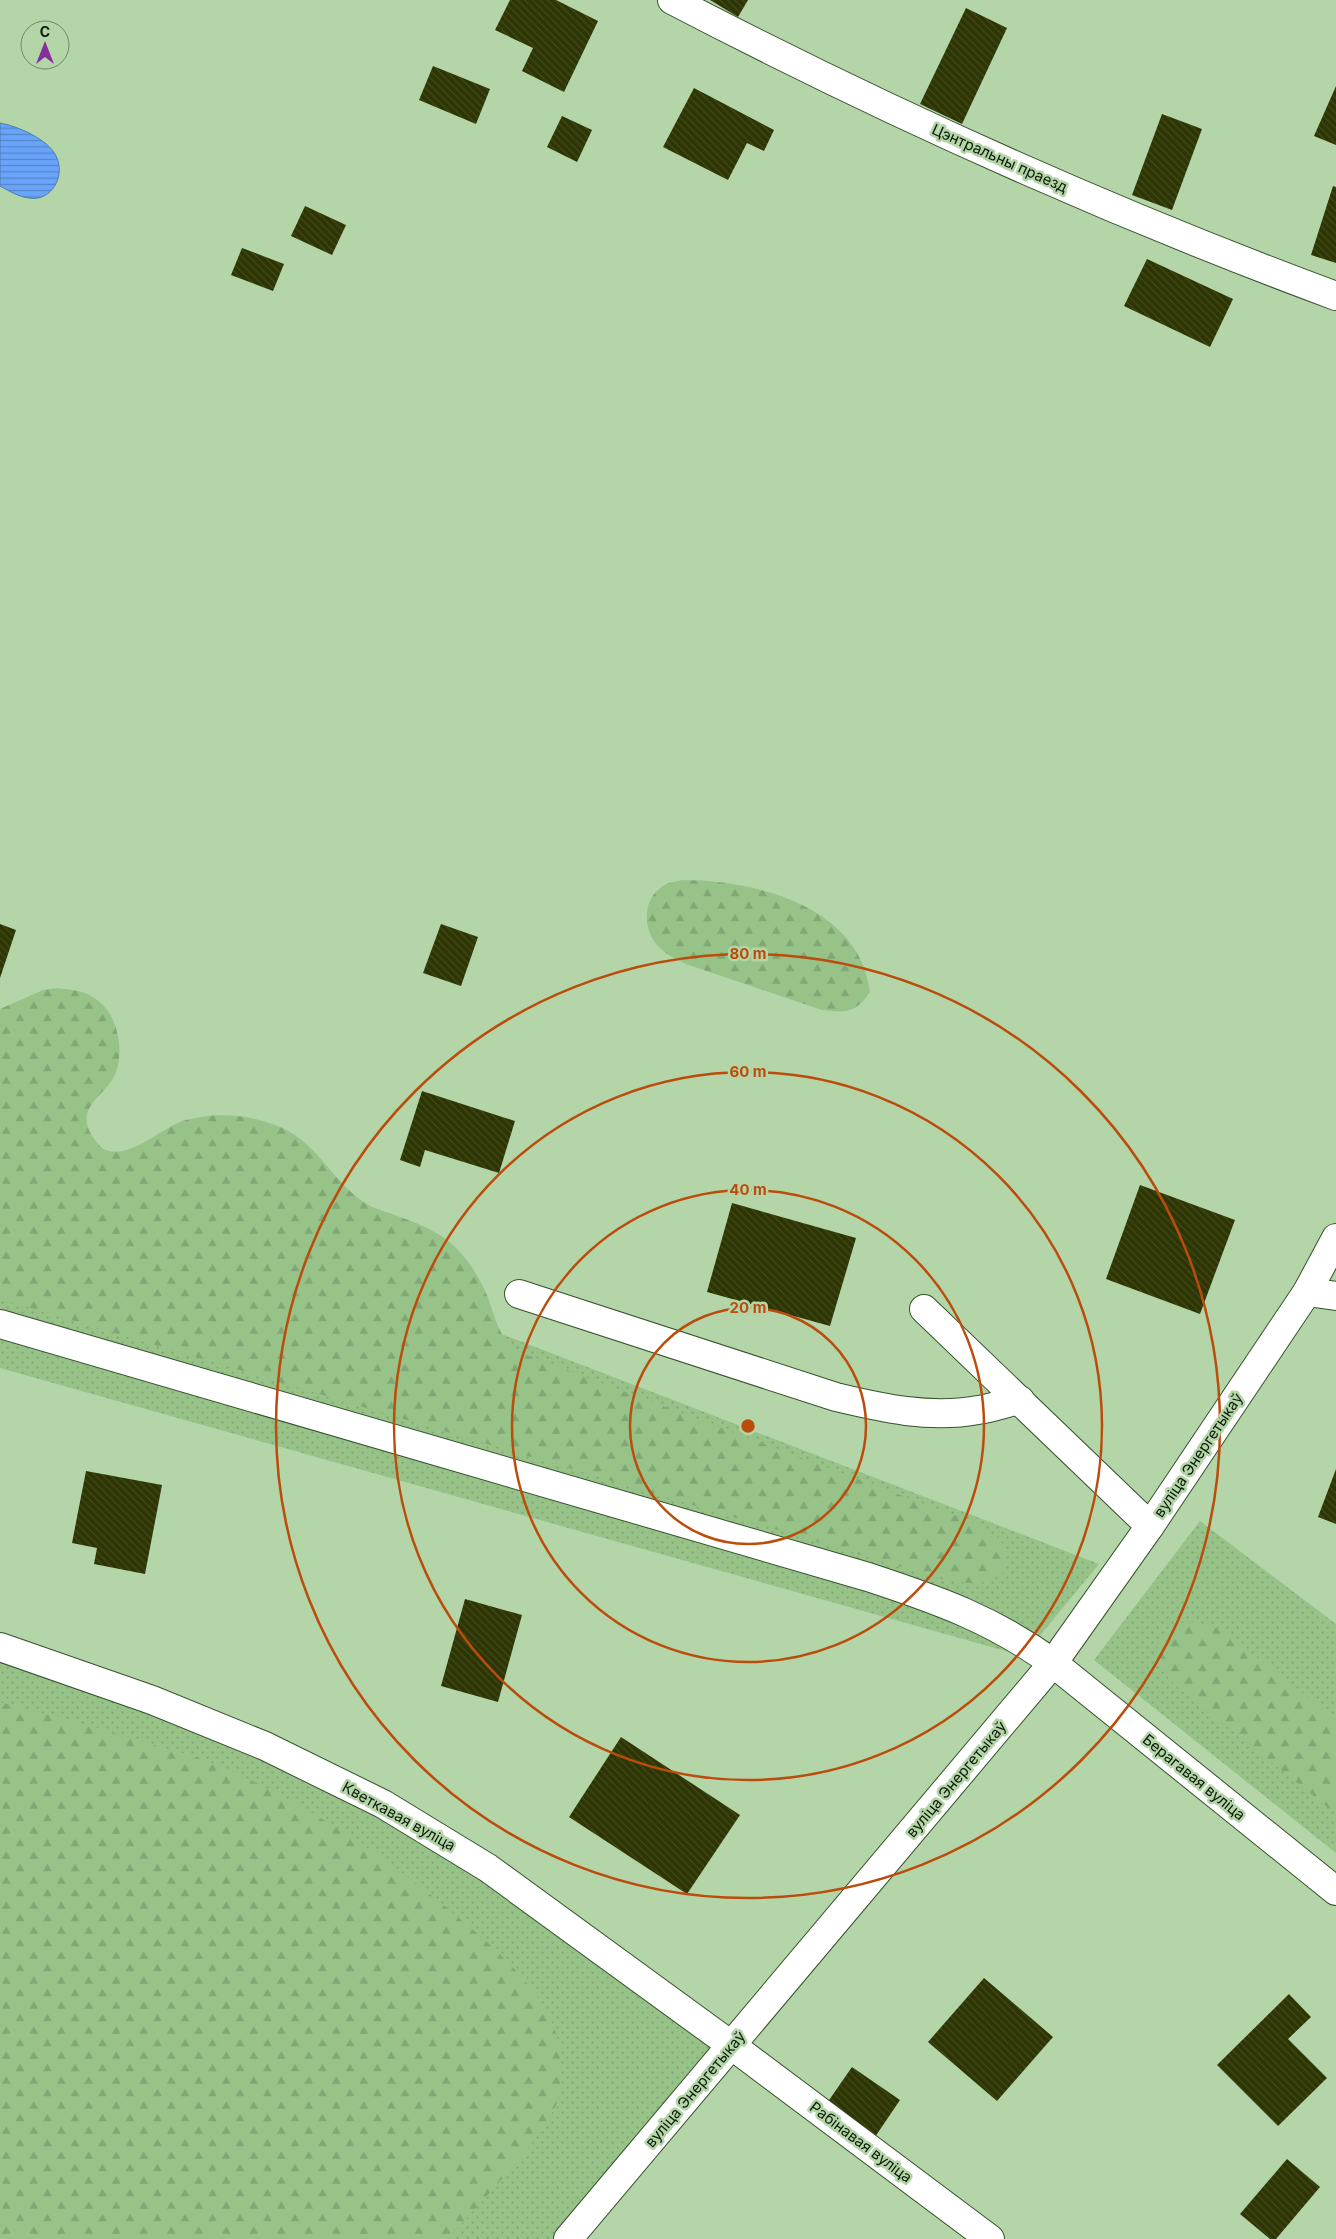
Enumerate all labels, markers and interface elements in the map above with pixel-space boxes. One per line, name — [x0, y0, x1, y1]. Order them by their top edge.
north arrow — [20, 20, 70, 70]
text: С — [40, 23, 50, 40]
street label: Цэнтральны праезд — [929, 120, 1071, 196]
text: 80 m — [729, 944, 767, 963]
text: 60 m — [729, 1062, 767, 1081]
text: 40 m — [729, 1180, 767, 1199]
text: 20 m — [730, 1298, 766, 1317]
street label: вуліца Энергетыкаў — [1149, 1389, 1247, 1521]
centre of rings — [739, 1417, 757, 1435]
street label: вуліца Энергетыкаў — [902, 1717, 1011, 1841]
street label: Берагавая вуліца — [1139, 1730, 1249, 1824]
street label: Кветкавая вуліца — [339, 1777, 459, 1855]
street label: вуліца Энергетыкаў — [641, 2027, 750, 2151]
street label: Рабінавая вуліца — [806, 2097, 916, 2187]

